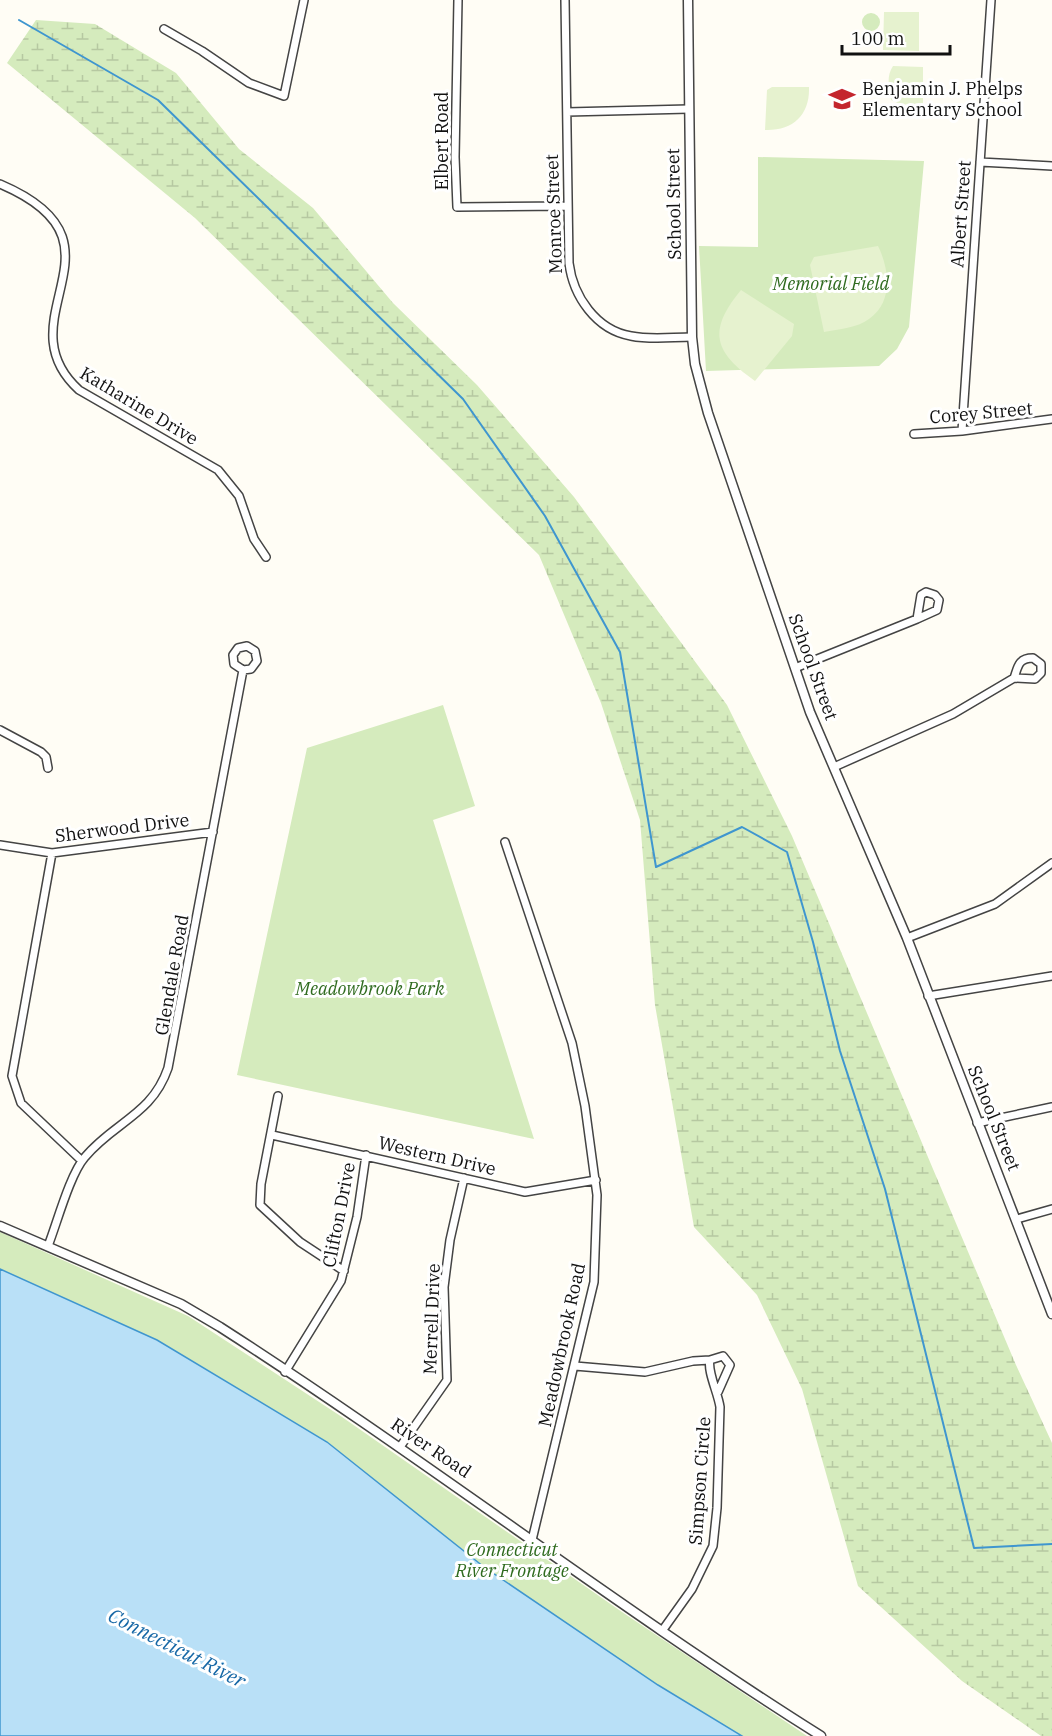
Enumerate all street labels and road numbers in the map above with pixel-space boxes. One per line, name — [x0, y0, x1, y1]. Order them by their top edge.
street label: Elbert Road — [430, 91, 453, 191]
street label: School Street — [661, 148, 686, 260]
street label: Monroe Street — [540, 154, 567, 274]
street label: Albert Street — [945, 160, 976, 268]
street label: Katharine Drive — [76, 361, 203, 450]
street label: Corey Street — [928, 397, 1034, 428]
street label: School Street — [784, 610, 843, 723]
street label: Sherwood Drive — [54, 808, 190, 847]
street label: Glendale Road — [150, 913, 193, 1037]
street label: School Street — [963, 1062, 1026, 1174]
street label: Western Drive — [376, 1131, 498, 1180]
street label: Clifton Drive — [317, 1160, 360, 1269]
street label: Meadowbrook Road — [533, 1261, 590, 1429]
street label: Merrell Drive — [418, 1263, 445, 1375]
street label: River Road — [387, 1412, 476, 1483]
street label: Simpson Circle — [684, 1416, 715, 1546]

